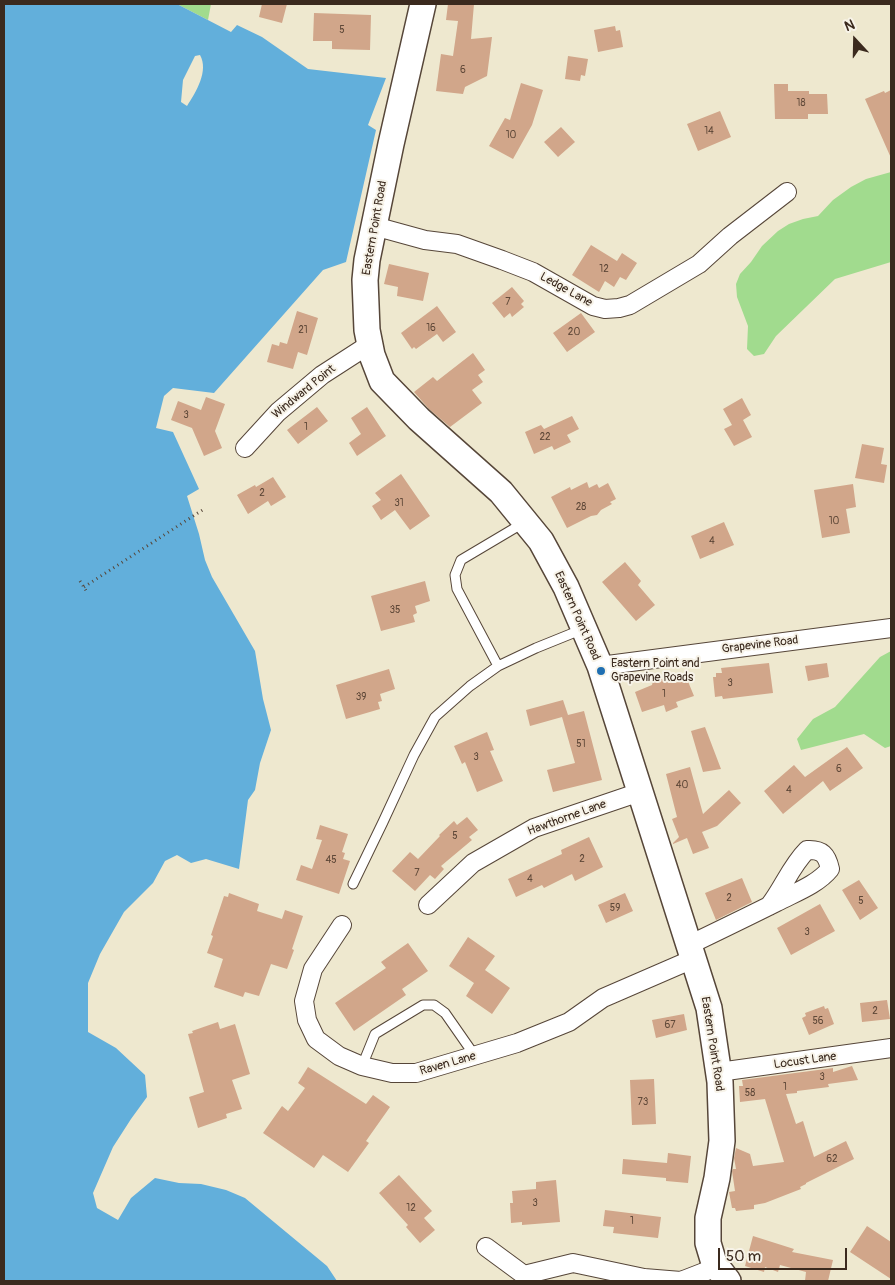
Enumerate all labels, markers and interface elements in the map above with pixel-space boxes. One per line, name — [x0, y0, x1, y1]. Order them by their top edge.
north arrow — [830, 15, 880, 65]
text: N — [842, 16, 857, 35]
house number: 5 — [339, 24, 345, 36]
house number: 6 — [460, 64, 466, 76]
house number: 18 — [797, 97, 805, 109]
house number: 14 — [704, 125, 714, 137]
house number: 10 — [506, 129, 516, 141]
street label: Eastern Point Road — [360, 180, 390, 276]
house number: 12 — [599, 263, 609, 275]
street label: Ledge Lane — [537, 270, 595, 310]
house number: 7 — [505, 296, 511, 308]
house number: 16 — [426, 322, 436, 334]
house number: 21 — [298, 324, 308, 336]
house number: 20 — [568, 326, 580, 338]
street label: Windward Point — [269, 362, 339, 422]
house number: 3 — [183, 409, 189, 421]
house number: 1 — [304, 421, 308, 433]
house number: 22 — [539, 431, 551, 443]
house number: 2 — [259, 487, 265, 499]
house number: 31 — [394, 497, 404, 509]
house number: 28 — [576, 501, 586, 513]
house number: 10 — [829, 515, 839, 527]
house number: 4 — [709, 535, 715, 547]
street label: Eastern Point Road — [551, 569, 603, 663]
house number: 35 — [390, 604, 400, 616]
street label: Grapevine Road — [721, 633, 799, 657]
place label: Eastern Point and Grapevine Roads — [611, 657, 700, 685]
marker: Eastern Point and Grapevine Roads — [595, 665, 607, 677]
house number: 3 — [727, 677, 733, 689]
house number: 1 — [662, 688, 666, 700]
house number: 39 — [356, 691, 366, 703]
house number: 51 — [576, 738, 586, 750]
house number: 3 — [473, 751, 479, 763]
house number: 6 — [836, 763, 842, 775]
house number: 40 — [676, 779, 688, 791]
house number: 4 — [786, 784, 792, 796]
street label: Hawthorne Lane — [526, 797, 608, 839]
house number: 5 — [452, 830, 458, 842]
house number: 2 — [579, 853, 585, 865]
house number: 45 — [325, 854, 337, 866]
house number: 7 — [414, 867, 420, 879]
house number: 4 — [527, 873, 533, 885]
house number: 2 — [726, 892, 732, 904]
house number: 5 — [858, 895, 864, 907]
house number: 59 — [610, 902, 620, 914]
house number: 3 — [804, 926, 810, 938]
street label: Eastern Point Road — [697, 996, 727, 1092]
house number: 2 — [872, 1005, 878, 1017]
house number: 56 — [812, 1015, 824, 1027]
house number: 67 — [664, 1019, 676, 1031]
street label: Raven Lane — [418, 1049, 478, 1079]
street label: Locust Lane — [773, 1049, 837, 1073]
house number: 3 — [819, 1071, 825, 1083]
house number: 1 — [783, 1081, 787, 1093]
house number: 58 — [745, 1087, 755, 1099]
house number: 73 — [638, 1096, 648, 1108]
house number: 62 — [826, 1153, 838, 1165]
house number: 3 — [532, 1197, 538, 1209]
house number: 12 — [406, 1202, 416, 1214]
house number: 1 — [630, 1215, 634, 1227]
scale bar — [720, 1238, 849, 1270]
text: 50 m — [726, 1247, 761, 1266]

